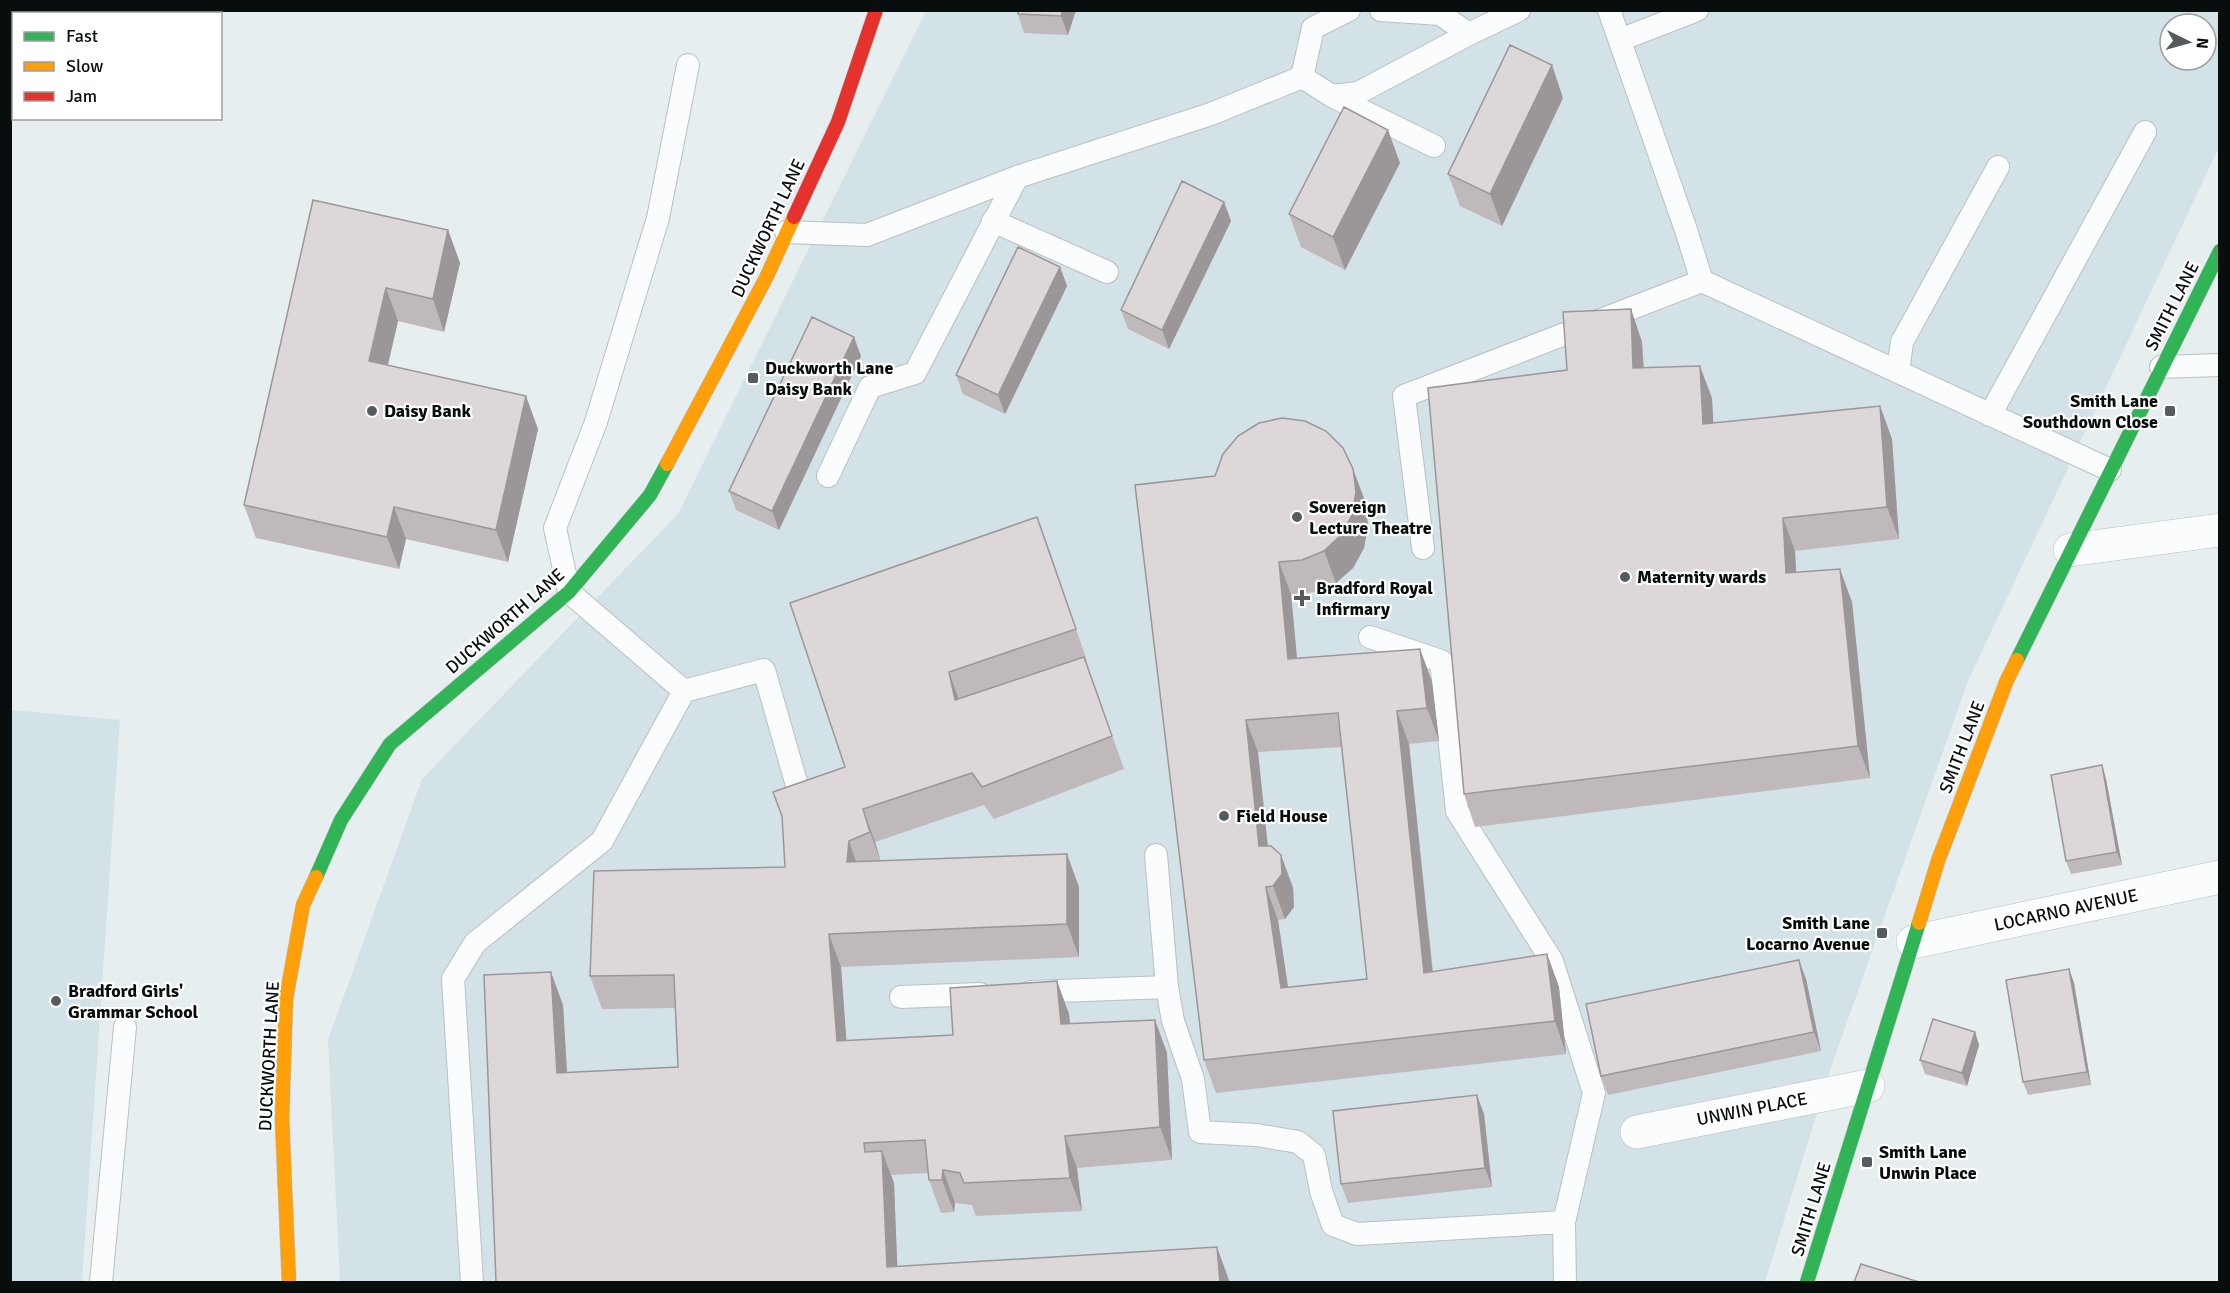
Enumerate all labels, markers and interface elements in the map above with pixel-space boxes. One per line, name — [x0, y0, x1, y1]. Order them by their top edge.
legend — [12, 12, 222, 120]
north arrow — [2158, 12, 2218, 72]
text: Fast — [66, 25, 98, 47]
text: N — [2191, 37, 2212, 50]
text: Slow — [66, 55, 103, 77]
text: Jam — [66, 85, 97, 107]
street label: DUCKWORTH LANE — [726, 155, 810, 301]
street label: SMITH LANE — [2140, 258, 2204, 354]
place label: Duckworth Lane Daisy Bank — [765, 357, 893, 400]
marker: Duckworth Lane Daisy Bank — [746, 371, 760, 385]
place label: Smith Lane Southdown Close — [2023, 390, 2158, 433]
place label: Daisy Bank — [384, 400, 472, 422]
marker: Daisy Bank — [365, 404, 379, 418]
marker: Smith Lane Southdown Close — [2163, 404, 2177, 418]
place label: Sovereign Lecture Theatre — [1309, 496, 1432, 539]
marker: Sovereign Lecture Theatre — [1290, 510, 1304, 524]
street label: DUCKWORTH LANE — [441, 563, 569, 679]
place label: Maternity wards — [1637, 566, 1766, 588]
marker: Maternity wards — [1618, 570, 1632, 584]
place label: Bradford Royal Infirmary — [1316, 577, 1433, 620]
marker: Bradford Royal Infirmary — [1293, 589, 1311, 607]
street label: SMITH LANE — [1934, 698, 1990, 796]
place label: Field House — [1236, 805, 1328, 827]
marker: Field House — [1217, 809, 1231, 823]
street label: LOCARNO AVENUE — [1992, 884, 2140, 936]
place label: Smith Lane Locarno Avenue — [1746, 912, 1870, 955]
marker: Smith Lane Locarno Avenue — [1875, 926, 1889, 940]
place label: Bradford Girls' Grammar School — [68, 980, 199, 1023]
street label: DUCKWORTH LANE — [254, 980, 284, 1132]
marker: Bradford Girls' Grammar School — [49, 994, 63, 1008]
street label: UNWIN PLACE — [1695, 1087, 1809, 1131]
place label: Smith Lane Unwin Place — [1879, 1141, 1977, 1184]
marker: Smith Lane Unwin Place — [1860, 1155, 1874, 1169]
street label: SMITH LANE — [1786, 1159, 1836, 1259]

